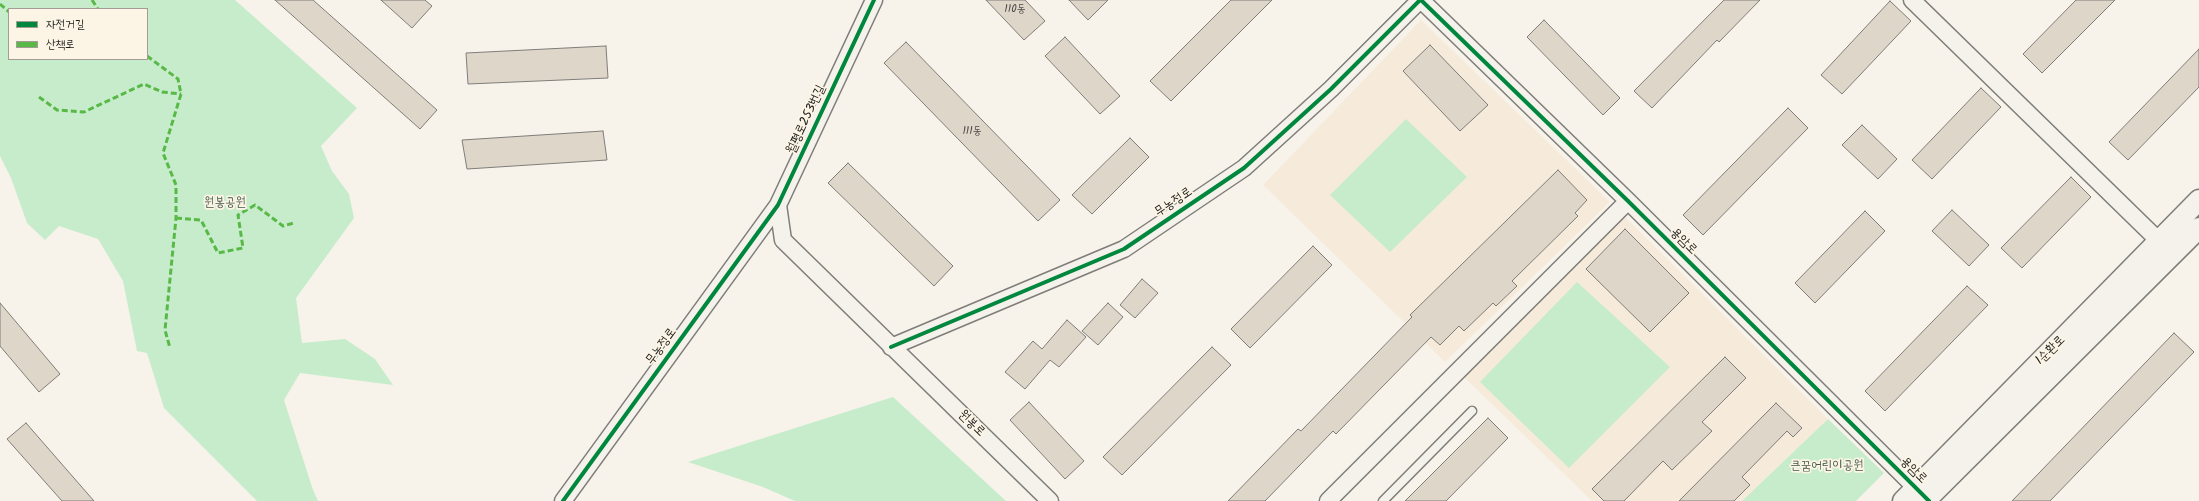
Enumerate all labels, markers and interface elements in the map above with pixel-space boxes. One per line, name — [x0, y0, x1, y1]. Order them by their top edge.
house number: 110동 — [1004, 3, 1026, 17]
legend — [8, 8, 148, 60]
text: 자전거길 — [46, 15, 85, 34]
text: 산책로 — [46, 35, 75, 54]
street label: 월평로253번길 — [784, 83, 830, 157]
house number: 111동 — [962, 125, 982, 139]
street label: 무농정로 — [1152, 185, 1196, 221]
park label: 원봉공원 — [204, 196, 246, 212]
street label: 용암로 — [1666, 225, 1700, 259]
street label: 무농정로 — [643, 325, 681, 369]
street label: 1순환로 — [2033, 333, 2069, 369]
street label: 원봉로 — [954, 407, 988, 441]
street label: 용암로 — [1896, 454, 1930, 488]
park label: 큰꿈어린이공원 — [1790, 459, 1864, 475]

